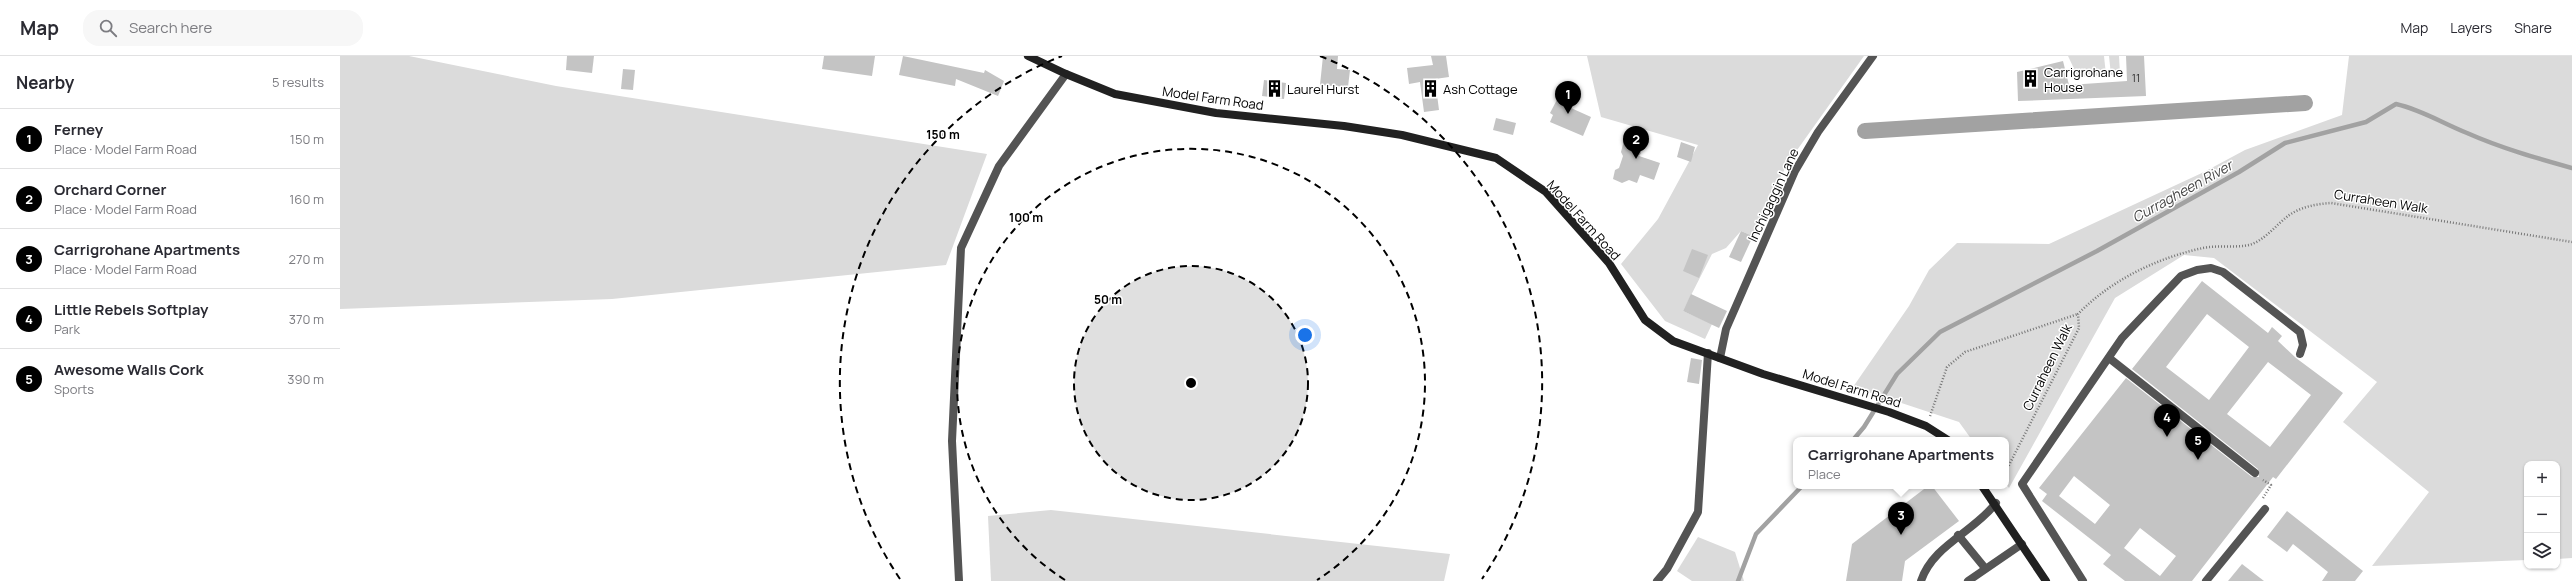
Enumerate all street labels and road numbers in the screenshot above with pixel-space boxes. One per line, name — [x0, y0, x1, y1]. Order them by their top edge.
street label: Model Farm Road — [1161, 82, 1265, 114]
street label: Inchigaggin Lane — [1743, 145, 1803, 245]
street label: Model Farm Road — [1543, 176, 1625, 264]
street label: Curraheen Walk — [2333, 185, 2430, 217]
street label: Curraheen Walk — [2018, 320, 2076, 413]
street label: Model Farm Road — [1801, 364, 1903, 412]

